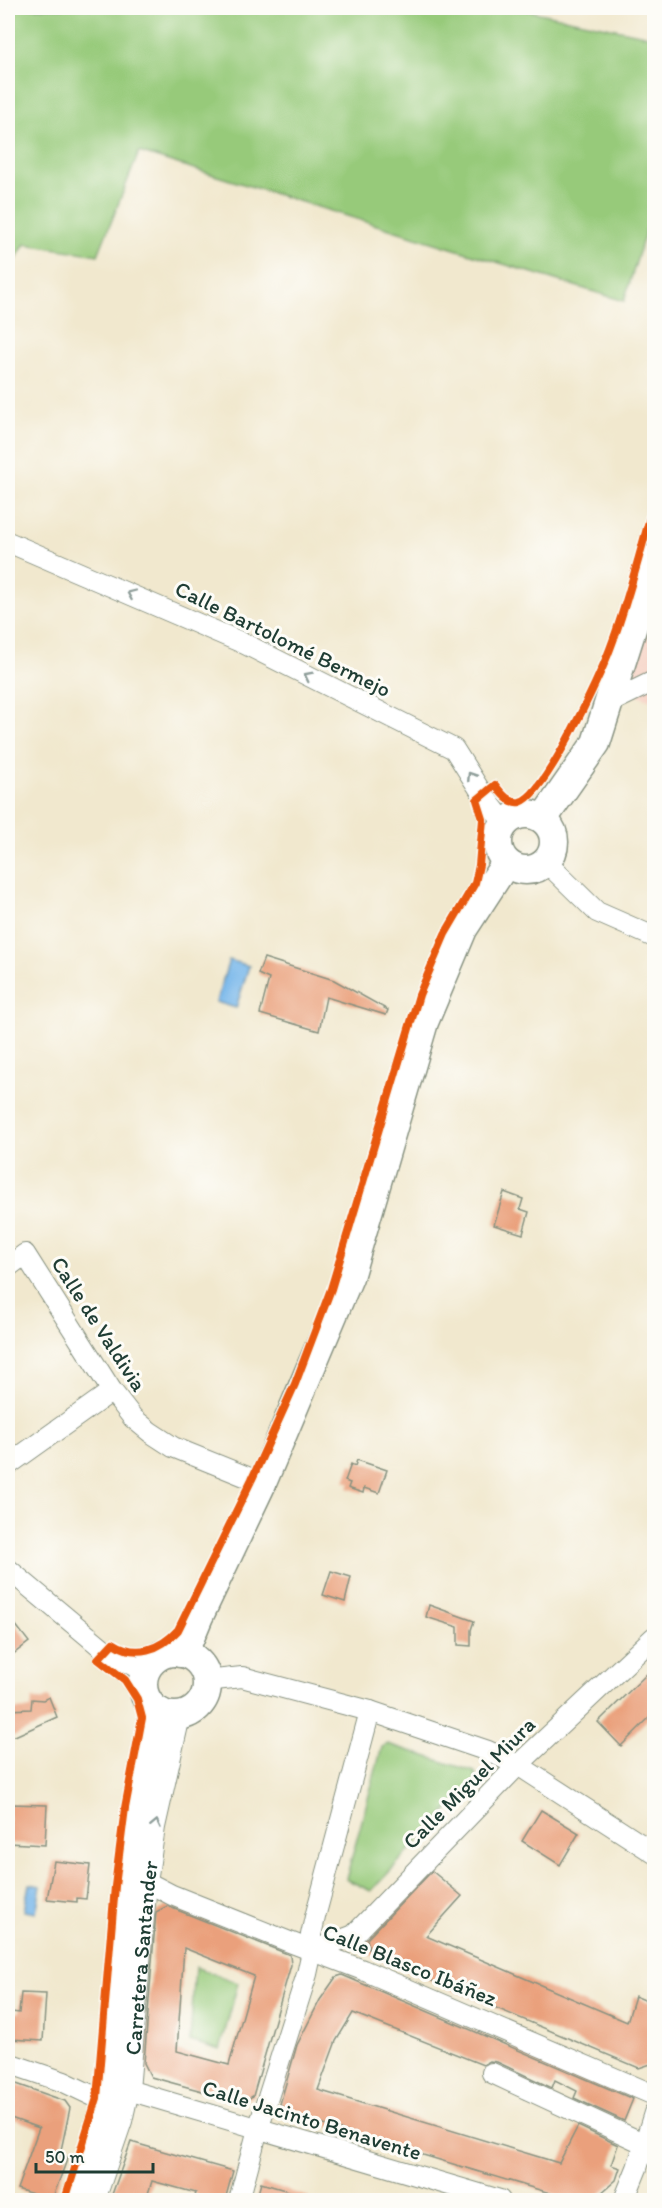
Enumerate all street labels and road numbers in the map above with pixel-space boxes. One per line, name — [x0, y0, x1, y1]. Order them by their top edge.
street label: Calle Bartolomé Bermejo — [171, 575, 395, 703]
street label: Calle de Valdivia — [45, 1251, 153, 1397]
street label: Calle Miguel Miura — [397, 1711, 541, 1855]
street label: Carretera Santander — [119, 1858, 164, 2056]
street label: Calle Blasco Ibáñez — [319, 1918, 501, 2012]
street label: Calle Jacinto Benavente — [199, 2074, 425, 2166]

